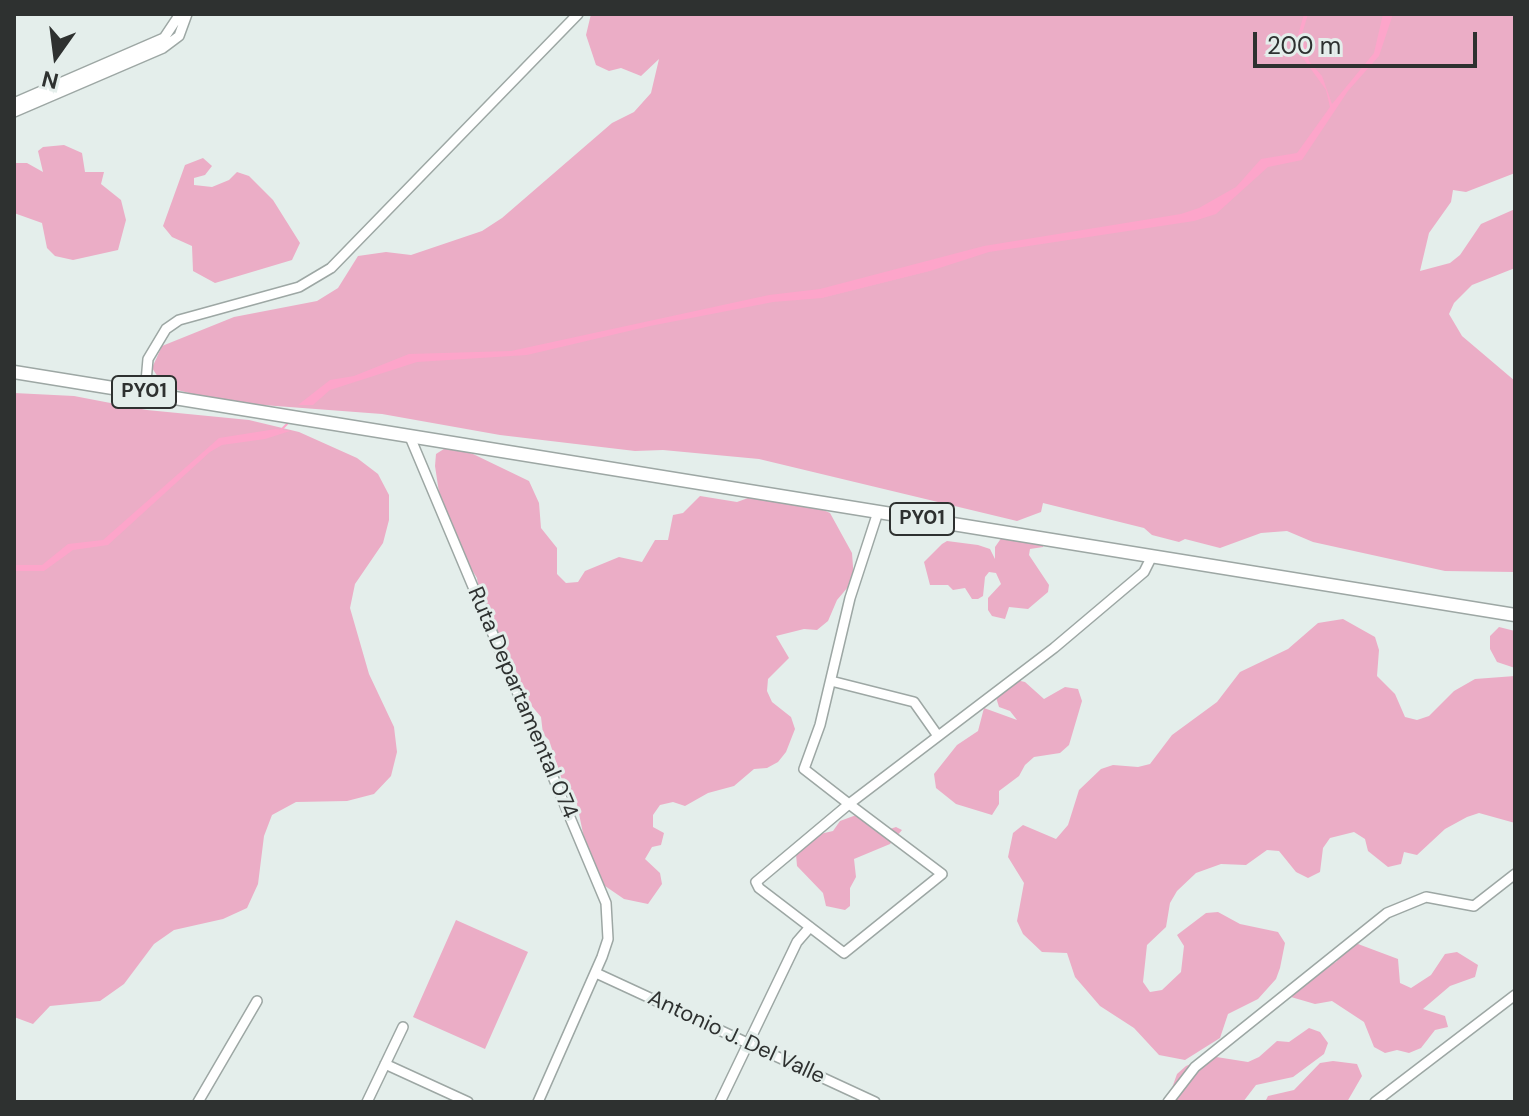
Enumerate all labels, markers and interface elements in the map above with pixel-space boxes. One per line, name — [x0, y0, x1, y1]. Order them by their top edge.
north arrow — [16, 16, 96, 96]
scale bar — [1257, 16, 1481, 66]
text: 200 m — [1267, 30, 1341, 61]
text: N — [39, 64, 61, 96]
road number: PY01 — [112, 376, 176, 408]
road number: PY01 — [890, 503, 954, 535]
street label: Ruta Departamental 074 — [461, 583, 583, 823]
street label: Antonio J. Del Valle — [643, 985, 829, 1091]

